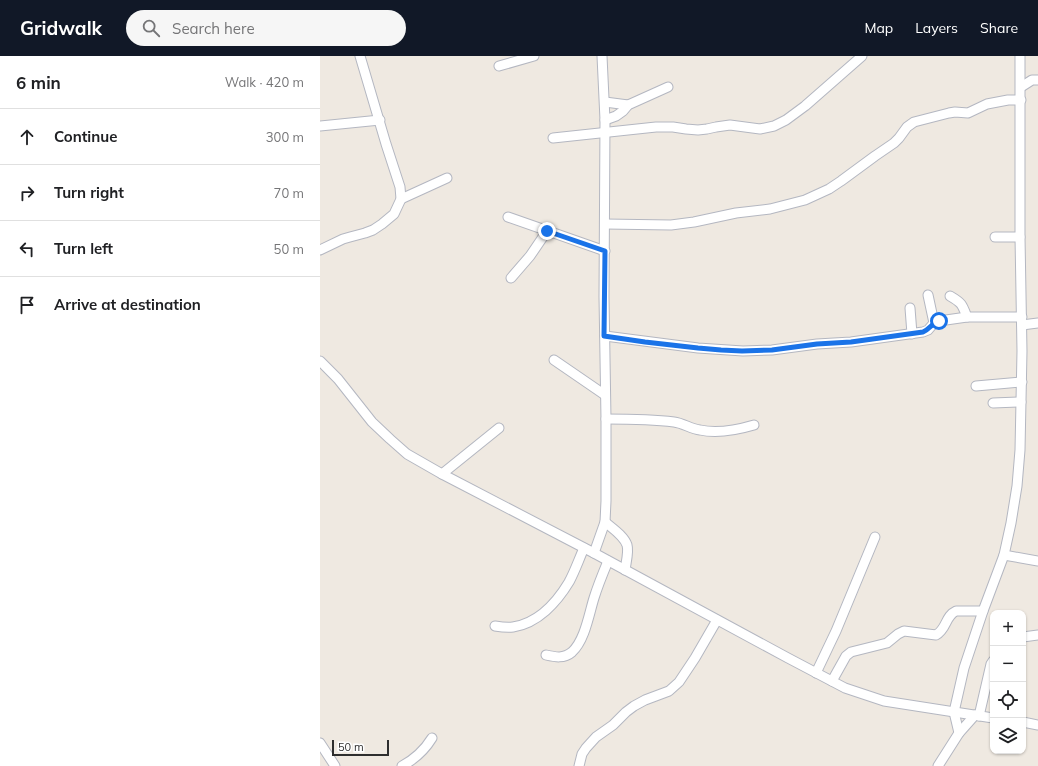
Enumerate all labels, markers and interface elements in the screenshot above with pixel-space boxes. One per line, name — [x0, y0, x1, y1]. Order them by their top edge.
search box — [126, 10, 406, 46]
text: Gridwalk — [20, 16, 102, 40]
icon: search — [140, 17, 162, 39]
text: Search here — [172, 19, 255, 38]
text: Map — [864, 19, 893, 37]
text: Layers — [915, 19, 958, 37]
text: Share — [980, 19, 1018, 37]
text: 6 min — [16, 72, 61, 93]
text: Walk · 420 m — [225, 74, 304, 90]
icon: ahead — [16, 126, 38, 148]
text: Continue — [54, 127, 117, 146]
text: 300 m — [266, 129, 304, 145]
icon: right — [16, 182, 38, 204]
text: Turn right — [54, 183, 124, 202]
text: 70 m — [274, 185, 304, 201]
route end — [538, 222, 556, 240]
icon: left — [16, 238, 38, 260]
text: Turn left — [54, 239, 113, 258]
text: 50 m — [274, 241, 304, 257]
icon: arrive — [16, 294, 38, 316]
text: Arrive at destination — [54, 295, 201, 314]
route start — [930, 312, 948, 330]
map controls — [990, 610, 1026, 754]
button: + — [990, 610, 1026, 646]
button: − — [990, 646, 1026, 682]
button: locate — [990, 682, 1026, 718]
button: layers — [990, 718, 1026, 754]
scale bar — [332, 738, 389, 757]
text: 50 m — [338, 740, 364, 754]

